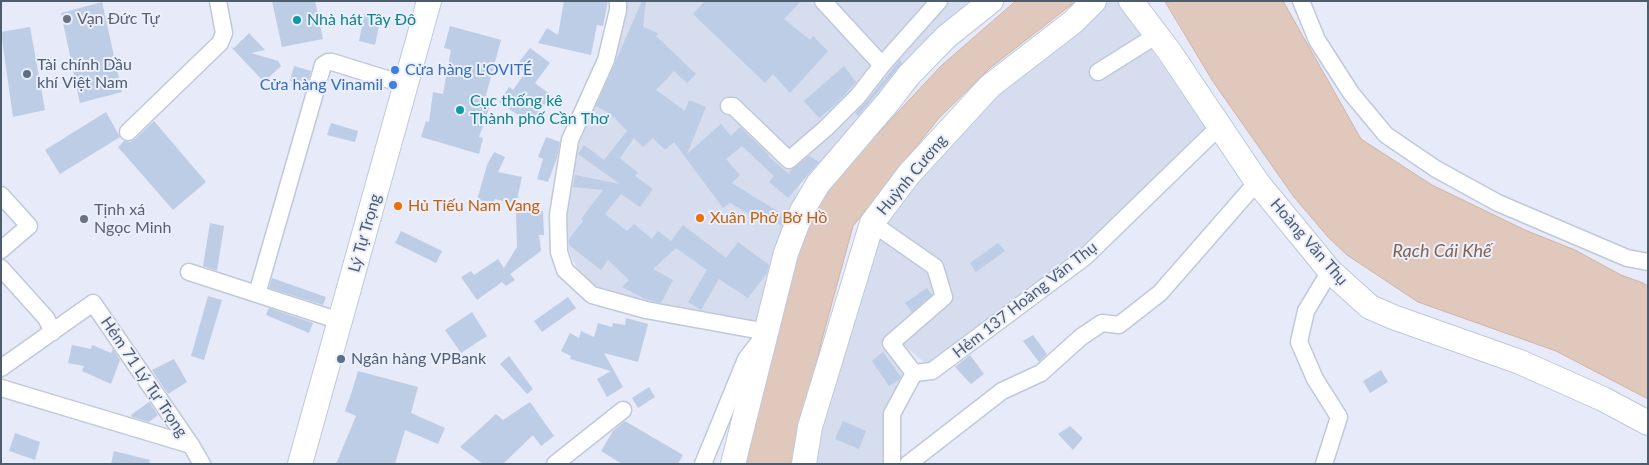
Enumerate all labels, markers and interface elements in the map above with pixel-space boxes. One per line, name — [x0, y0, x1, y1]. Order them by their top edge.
place label: Vạn Đức Tự — [77, 9, 160, 29]
place label: Nhà hát Tây Đô — [307, 10, 416, 30]
marker: Vạn Đức Tự — [61, 13, 73, 25]
marker: Nhà hát Tây Đô — [291, 14, 303, 26]
place label: Tài chính Dầu khí Việt Nam — [37, 55, 132, 93]
place label: Cửa hàng L'OVITÉ — [405, 60, 532, 80]
marker: Cửa hàng L'OVITÉ — [389, 64, 401, 76]
marker: Tài chính Dầu khí Việt Nam — [21, 68, 33, 80]
place label: Cửa hàng Vinamil — [260, 75, 383, 95]
marker: Cửa hàng Vinamil — [387, 79, 399, 91]
place label: Cục thống kê Thành phố Cần Thơ — [470, 91, 609, 129]
marker: Cục thống kê Thành phố Cần Thơ — [454, 104, 466, 116]
street label: Huỳnh Cương — [873, 131, 951, 219]
street label: Lý Tự Trọng — [345, 192, 385, 274]
street label: Hoàng Văn Thụ — [1266, 195, 1352, 289]
place label: Hủ Tiếu Nam Vang — [408, 196, 540, 216]
place label: Tịnh xá Ngọc Minh — [94, 200, 171, 238]
marker: Hủ Tiếu Nam Vang — [392, 200, 404, 212]
place label: Xuân Phở Bờ Hồ — [710, 208, 827, 228]
marker: Xuân Phở Bờ Hồ — [694, 212, 706, 224]
marker: Tịnh xá Ngọc Minh — [78, 213, 90, 225]
street label: Hẻm 137 Hoàng Văn Thụ — [949, 238, 1101, 362]
water label: Rạch Cái Khế — [1392, 240, 1492, 262]
street label: Hẻm 71 Lý Tự Trọng — [97, 313, 191, 441]
place label: Ngân hàng VPBank — [351, 349, 486, 369]
marker: Ngân hàng VPBank — [335, 353, 347, 365]

